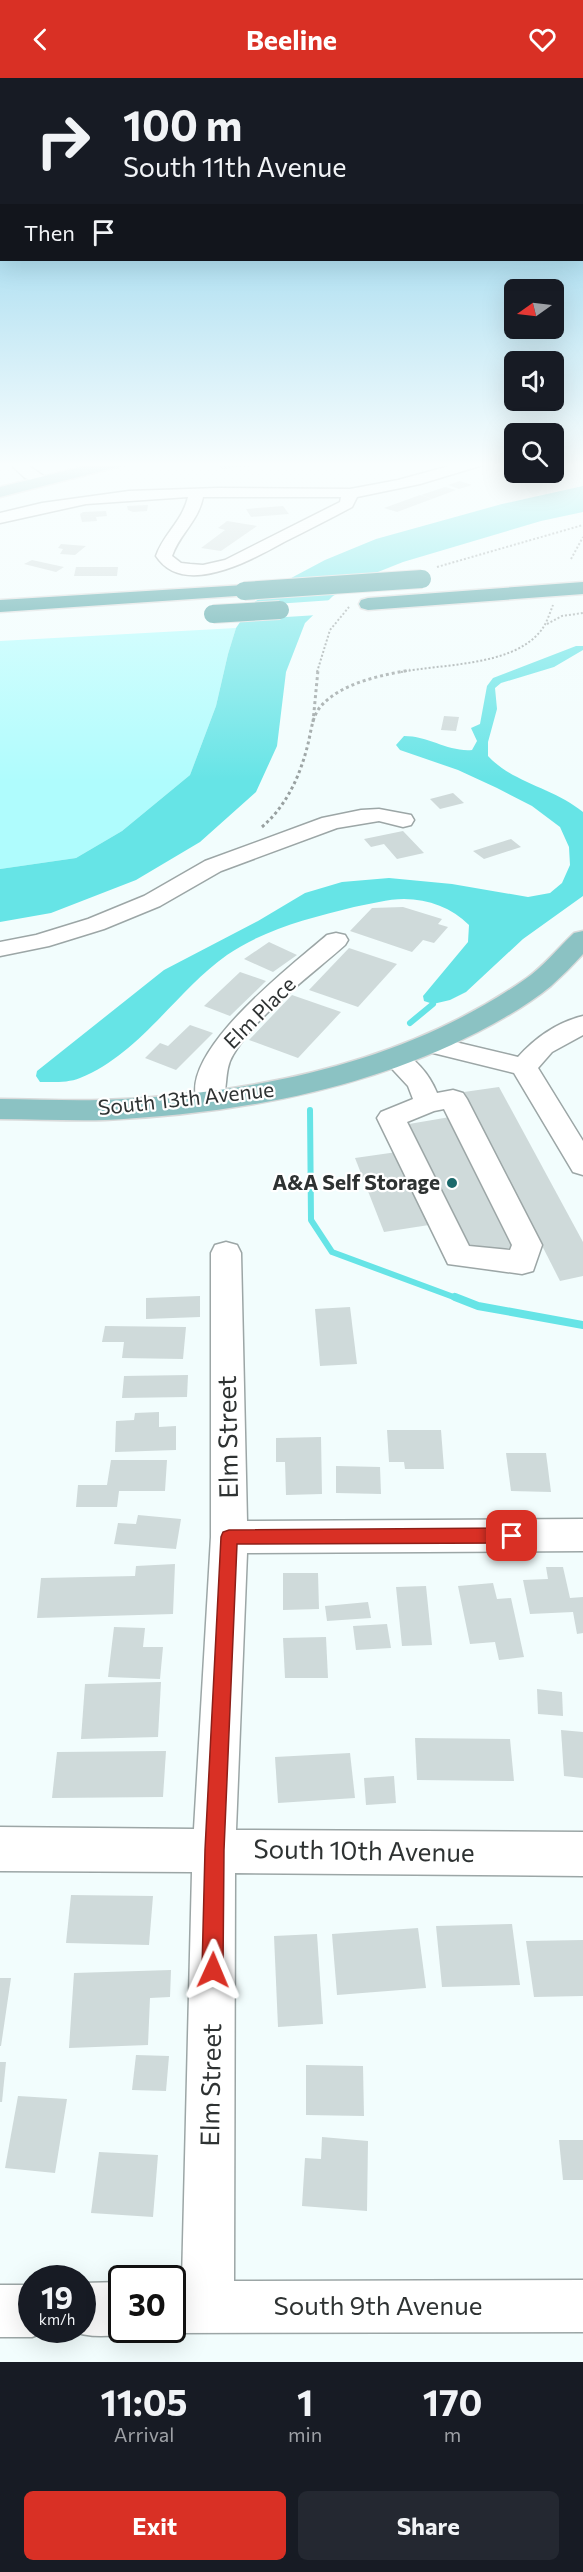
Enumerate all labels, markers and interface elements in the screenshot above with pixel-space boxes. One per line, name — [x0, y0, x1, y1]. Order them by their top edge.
icon: back — [24, 23, 57, 56]
text: Beeline — [246, 23, 337, 56]
icon: heart — [526, 23, 559, 56]
text: 100 m — [123, 98, 243, 150]
icon: right — [24, 102, 102, 180]
text: South 11th Avenue — [123, 150, 347, 183]
icon: arrive — [87, 216, 120, 249]
text: Then — [24, 219, 75, 246]
north arrow — [504, 279, 564, 339]
map controls — [504, 279, 564, 483]
button: sound — [504, 351, 564, 411]
button: search — [504, 423, 564, 483]
street label: Elm Place — [218, 971, 300, 1053]
street label: South 13th Avenue — [97, 1076, 275, 1119]
place label: A&A Self Storage — [272, 1169, 440, 1194]
marker: A&A Self Storage — [445, 1176, 459, 1190]
street label: Elm Street — [210, 1375, 243, 1499]
pin — [486, 1510, 537, 1561]
icon: arrive — [495, 1519, 528, 1552]
street label: South 10th Avenue — [253, 1832, 475, 1867]
position arrow — [181, 1938, 245, 2002]
street label: Elm Street — [193, 2023, 226, 2147]
speed limit sign: 30 — [108, 2265, 186, 2343]
text: 19 — [41, 2278, 73, 2315]
street label: South 9th Avenue — [274, 2289, 482, 2320]
text: km/h — [39, 2310, 75, 2328]
text: 11:05 — [101, 2379, 188, 2423]
text: 1 — [297, 2379, 313, 2423]
text: 170 — [423, 2379, 482, 2423]
text: Arrival — [114, 2422, 174, 2446]
text: min — [288, 2422, 322, 2446]
text: m — [444, 2422, 461, 2446]
button: Exit — [24, 2491, 286, 2560]
button: Share — [298, 2491, 559, 2560]

